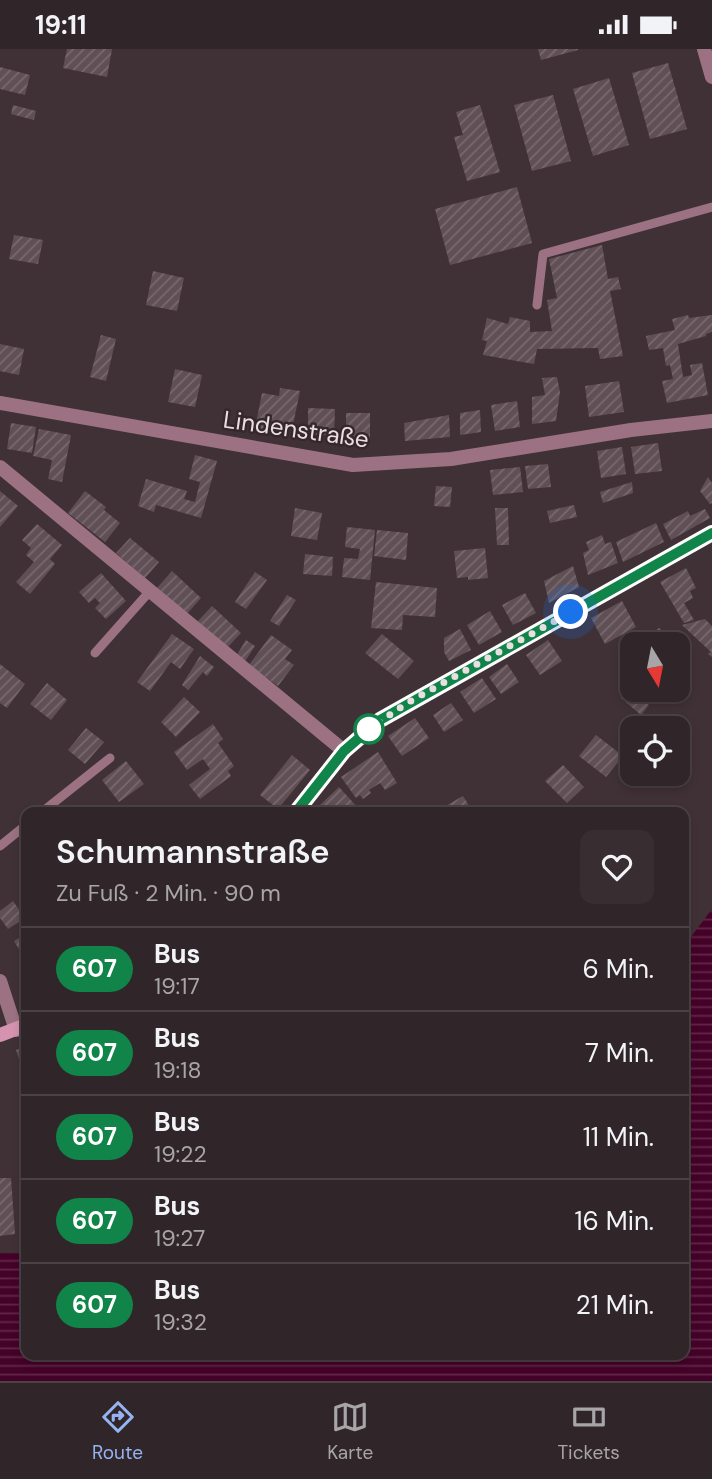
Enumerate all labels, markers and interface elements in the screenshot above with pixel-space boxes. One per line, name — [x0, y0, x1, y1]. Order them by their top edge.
text: 19:11 — [35, 8, 87, 42]
street label: Lindenstraße — [221, 403, 371, 455]
your location — [553, 594, 588, 629]
north arrow — [620, 632, 690, 702]
map controls — [620, 632, 690, 786]
unlabelled marker — [354, 714, 384, 744]
button: locate — [620, 716, 690, 786]
text: Schumannstraße — [56, 830, 330, 873]
button: heart — [580, 830, 654, 904]
text: Zu Fuß · 2 Min. · 90 m — [56, 878, 281, 908]
text: Bus — [154, 937, 200, 971]
text: 6 Min. — [583, 952, 654, 986]
text: 607 — [72, 953, 117, 984]
text: 19:17 — [154, 971, 200, 1001]
text: Bus — [154, 1021, 200, 1055]
text: 7 Min. — [585, 1036, 654, 1070]
text: 607 — [72, 1037, 117, 1068]
text: 19:18 — [154, 1055, 201, 1085]
text: Bus — [154, 1105, 200, 1139]
text: 11 Min. — [583, 1120, 654, 1154]
text: 607 — [72, 1121, 117, 1152]
text: 19:22 — [154, 1139, 207, 1169]
text: Bus — [154, 1189, 200, 1223]
text: 16 Min. — [574, 1204, 654, 1238]
text: 607 — [72, 1205, 117, 1236]
text: 19:27 — [154, 1223, 205, 1253]
text: Bus — [154, 1273, 200, 1307]
text: 21 Min. — [576, 1288, 654, 1322]
text: 607 — [72, 1289, 117, 1320]
text: 19:32 — [154, 1307, 207, 1337]
tab: Route — [92, 1398, 143, 1465]
tab: Karte — [327, 1398, 373, 1465]
tab: Tickets — [557, 1398, 620, 1465]

